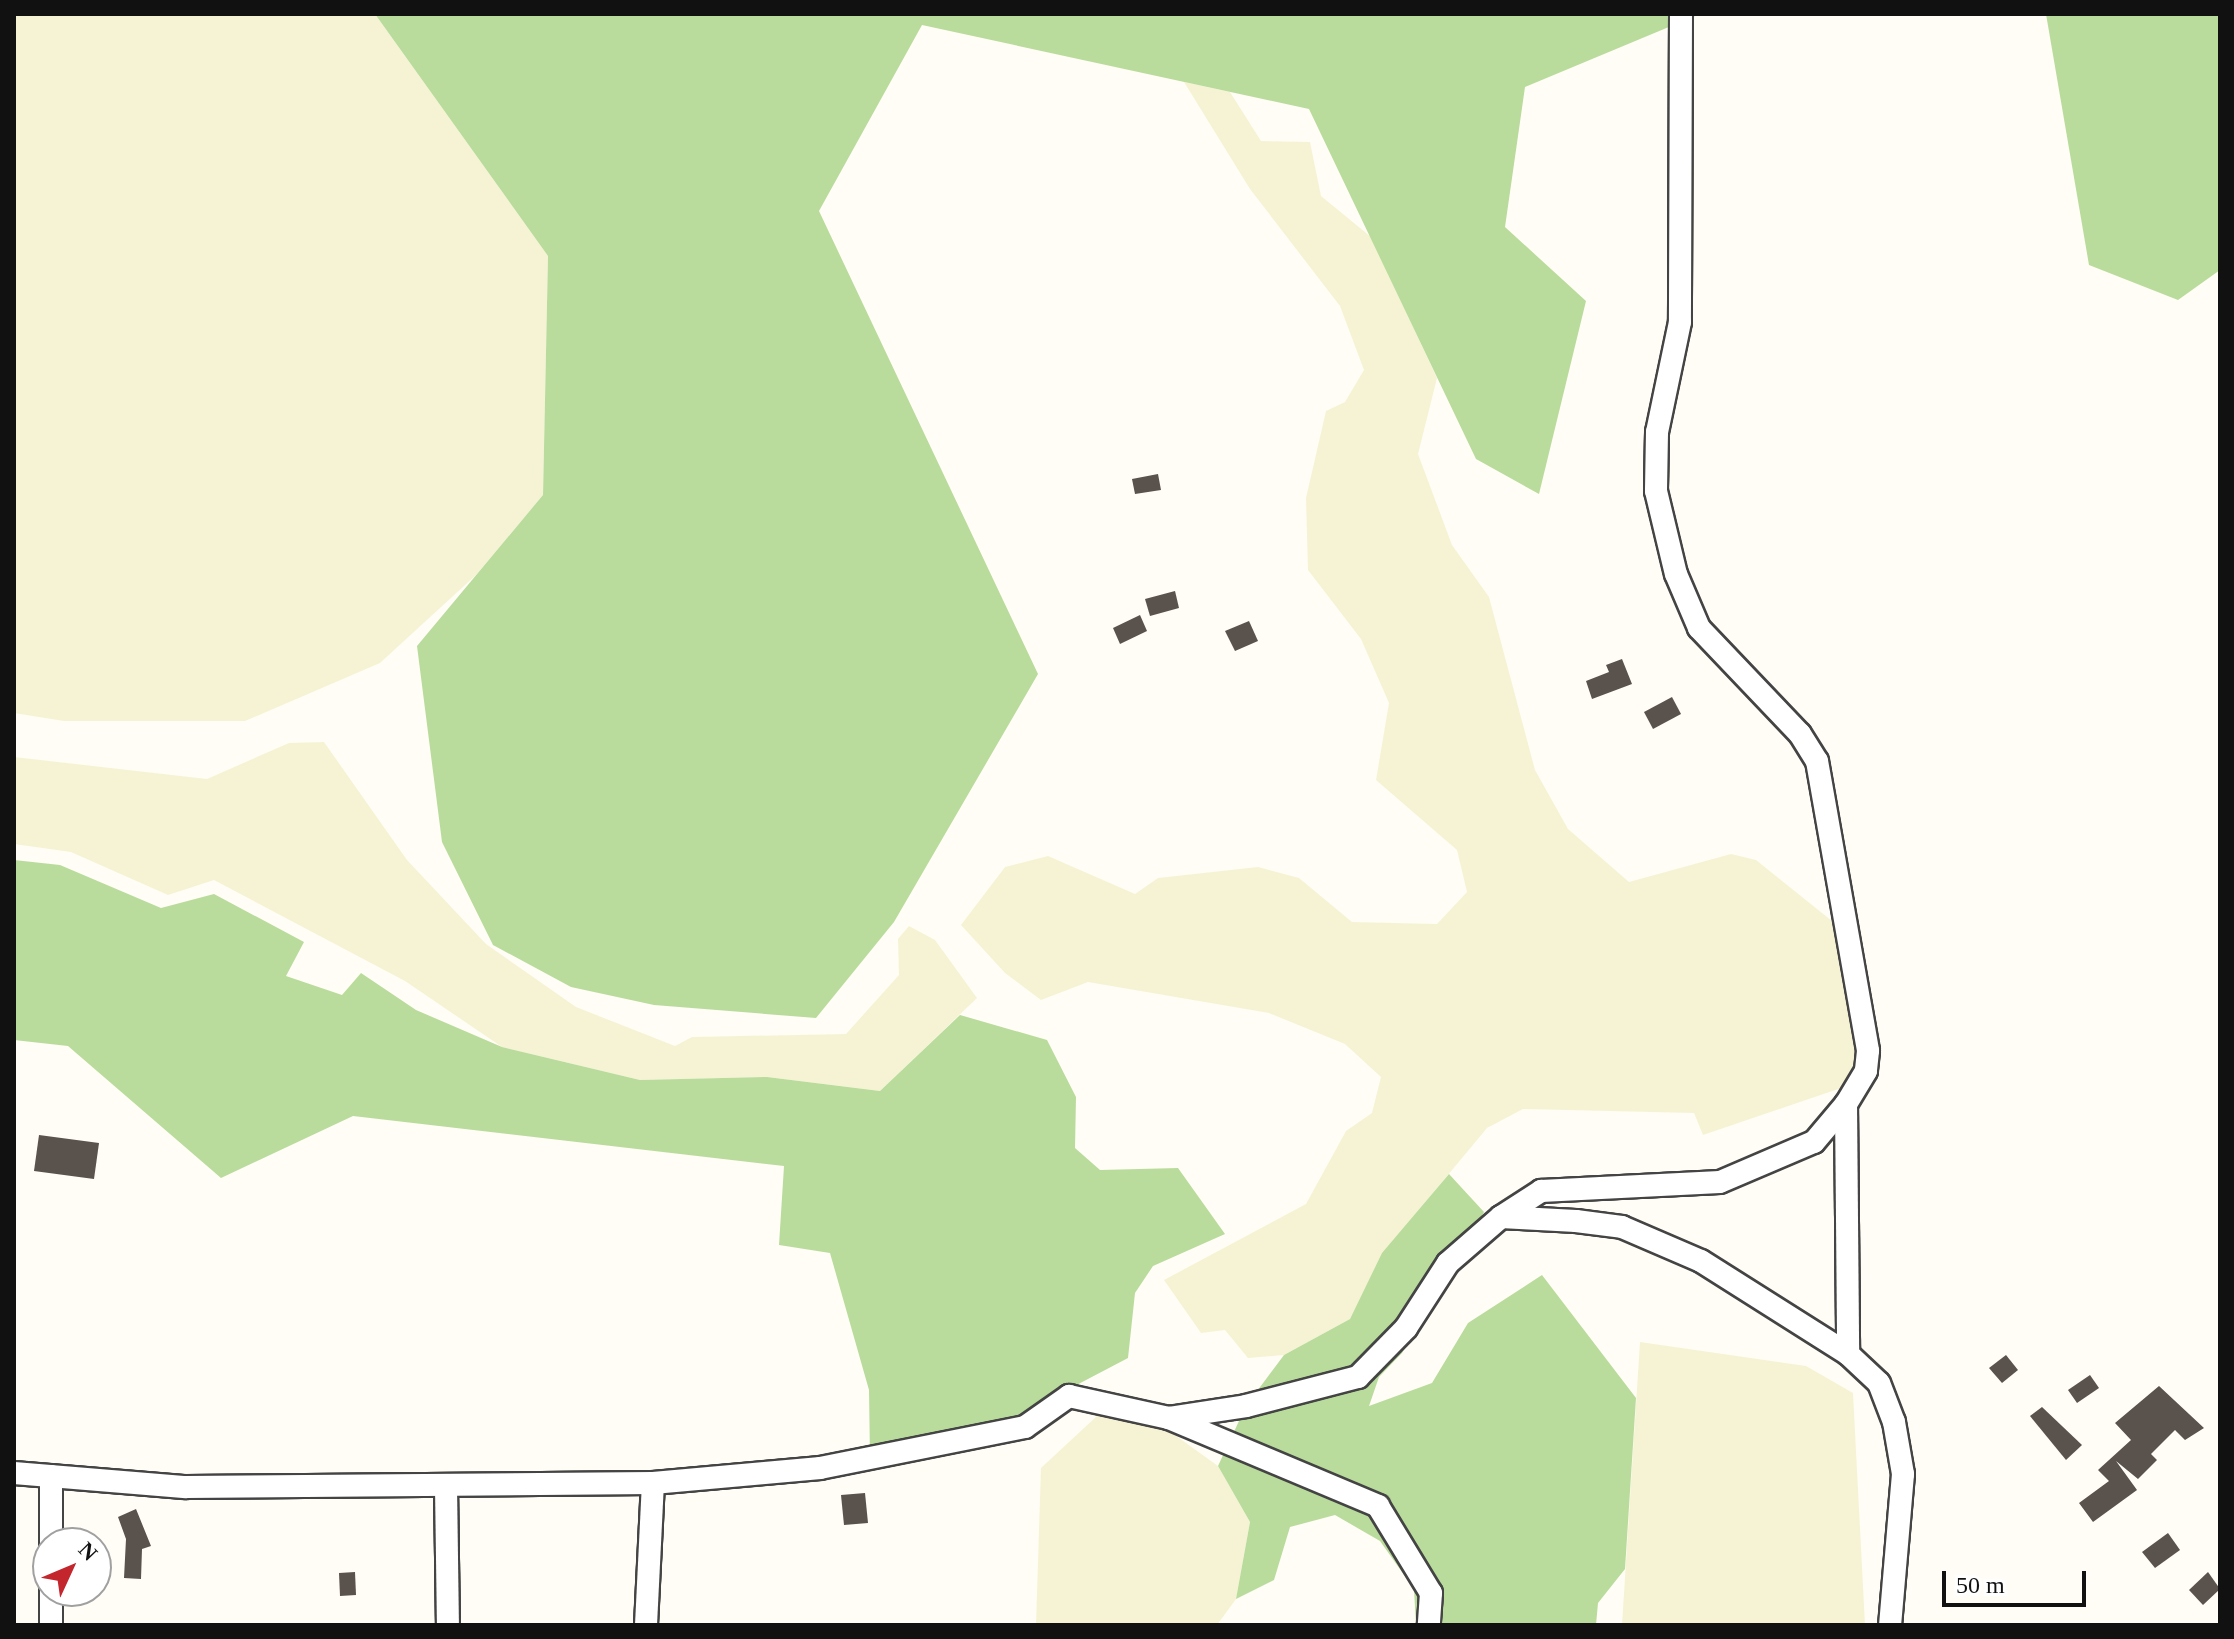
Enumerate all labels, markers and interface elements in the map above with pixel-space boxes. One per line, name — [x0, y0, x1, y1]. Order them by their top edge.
north arrow — [32, 1527, 112, 1607]
text: N — [74, 1537, 103, 1566]
scale bar — [1946, 1555, 2090, 1605]
text: 50 m — [1956, 1572, 2005, 1598]

